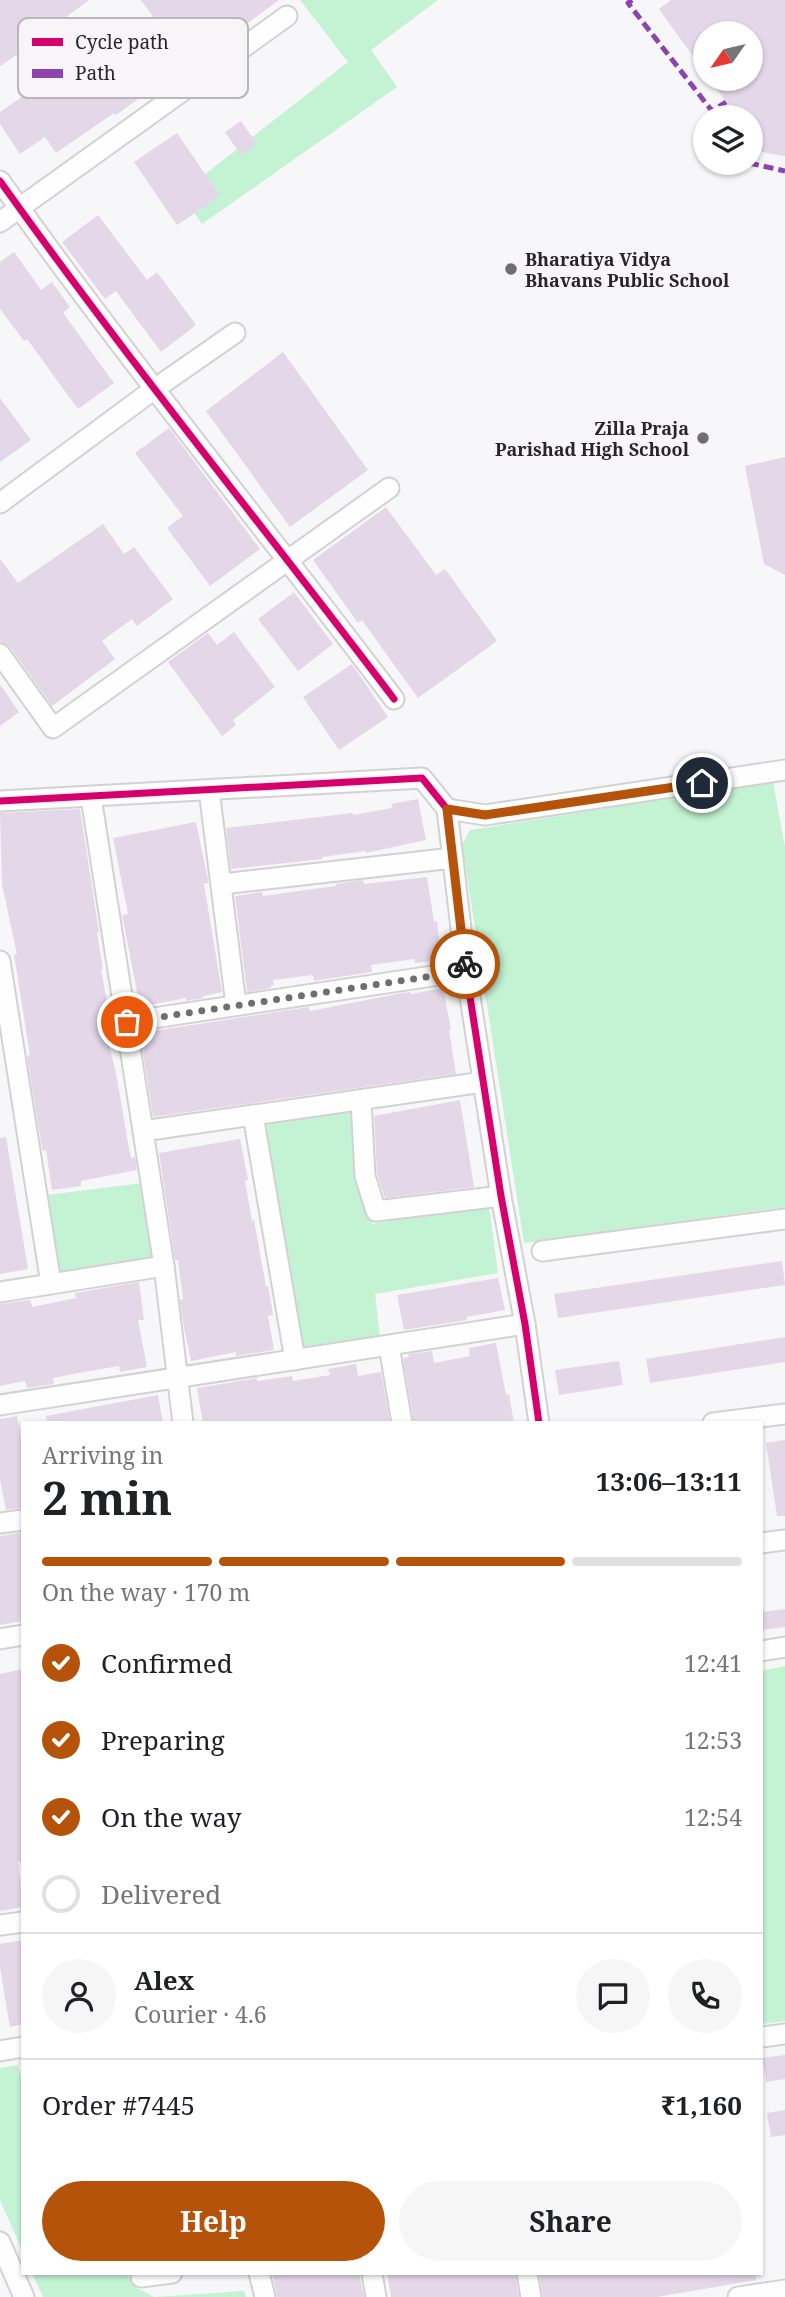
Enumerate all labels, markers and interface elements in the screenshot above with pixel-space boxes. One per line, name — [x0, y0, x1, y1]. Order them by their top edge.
legend — [18, 18, 248, 98]
north arrow — [693, 21, 763, 91]
map controls — [693, 21, 763, 175]
text: Cycle path — [75, 29, 169, 55]
text: Path — [75, 60, 116, 86]
button: layers — [693, 105, 763, 175]
place label: Bharatiya Vidya Bhavans Public School — [525, 247, 730, 292]
marker: Bharatiya Vidya Bhavans Public School — [503, 261, 519, 277]
place label: Zilla Praja Parishad High School — [495, 416, 690, 461]
marker: Zilla Praja Parishad High School — [695, 430, 711, 446]
pin — [672, 753, 732, 813]
icon: home — [683, 764, 721, 802]
courier — [430, 929, 500, 999]
icon: bike — [446, 945, 484, 983]
pin — [97, 992, 157, 1052]
icon: bag — [108, 1003, 146, 1041]
text: Arriving in — [42, 1439, 163, 1471]
text: 13:06–13:11 — [596, 1463, 742, 1499]
text: 2 min — [42, 1466, 172, 1528]
text: On the way · 170 m — [42, 1576, 250, 1608]
icon: check — [42, 1644, 80, 1682]
text: Confirmed — [101, 1645, 233, 1681]
text: 12:41 — [684, 1647, 742, 1679]
icon: check — [42, 1721, 80, 1759]
text: Preparing — [101, 1722, 225, 1758]
text: 12:53 — [684, 1724, 742, 1756]
icon: check — [42, 1798, 80, 1836]
text: On the way — [101, 1799, 241, 1835]
text: 12:54 — [684, 1801, 742, 1833]
text: Delivered — [101, 1876, 221, 1912]
button: person — [42, 1959, 116, 2033]
button: chat — [576, 1959, 650, 2033]
button: phone — [668, 1959, 742, 2033]
text: Alex — [134, 1962, 194, 1998]
text: Courier · 4.6 — [134, 1998, 267, 2030]
text: Order #7445 — [42, 2087, 195, 2123]
text: ₹1,160 — [661, 2087, 742, 2123]
button: Help — [42, 2181, 385, 2261]
button: Share — [399, 2181, 742, 2261]

